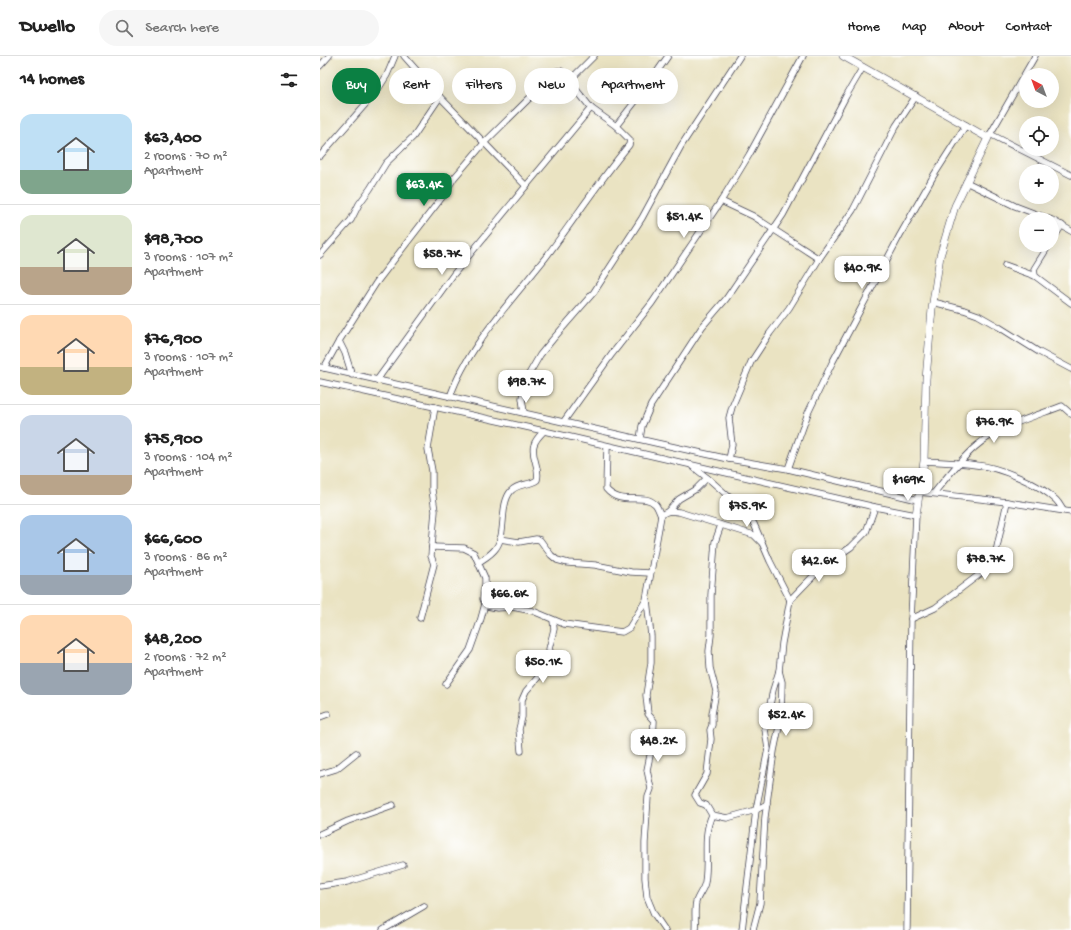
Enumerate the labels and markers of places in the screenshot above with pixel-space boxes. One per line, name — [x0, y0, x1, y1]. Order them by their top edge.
pin: $63.4K — [391, 173, 457, 207]
pin: $51.4K — [651, 205, 717, 239]
pin: $58.7K — [409, 242, 475, 276]
pin: $40.9K — [829, 256, 895, 290]
pin: $98.7K — [493, 370, 559, 404]
pin: $76.9K — [961, 410, 1027, 444]
pin: $169K — [880, 468, 936, 502]
pin: $75.9K — [714, 494, 780, 528]
pin: $78.7K — [952, 547, 1018, 581]
pin: $42.6K — [786, 549, 852, 583]
pin: $66.6K — [476, 582, 542, 616]
pin: $50.1K — [510, 650, 576, 684]
pin: $52.4K — [753, 703, 819, 737]
pin: $48.2K — [625, 729, 691, 763]

